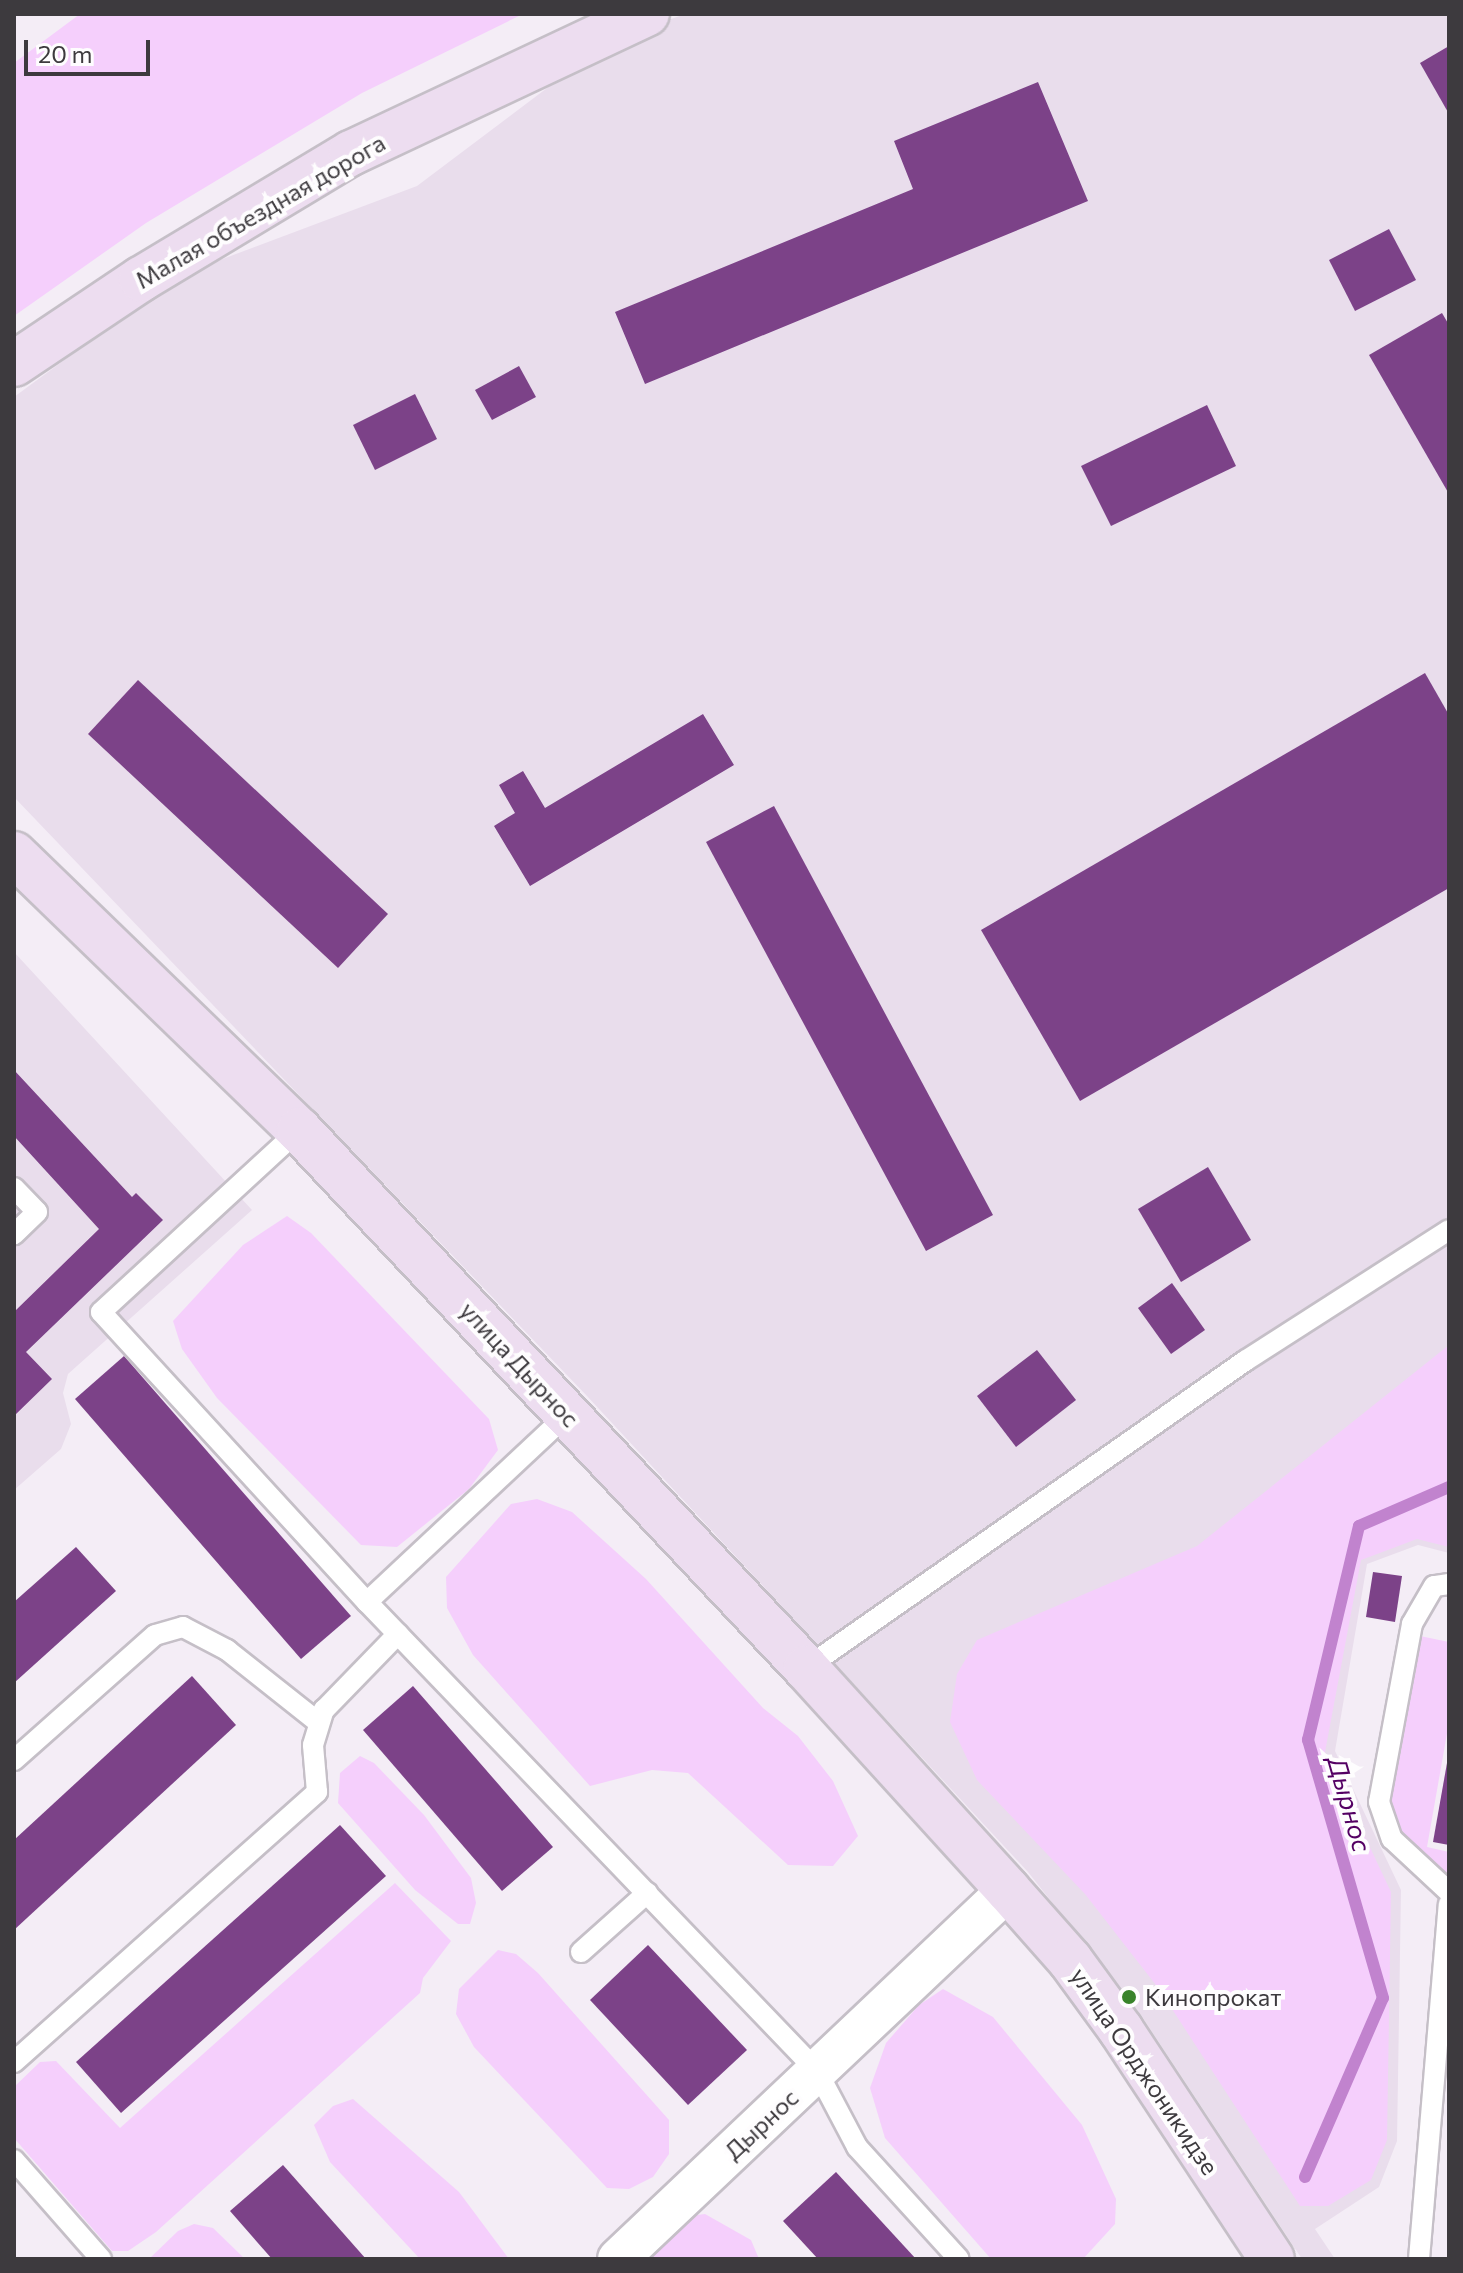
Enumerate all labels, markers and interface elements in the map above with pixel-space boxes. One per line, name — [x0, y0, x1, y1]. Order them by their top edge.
scale bar — [28, 24, 154, 74]
text: 20 m — [38, 39, 92, 68]
street label: Малая объездная дорога — [130, 128, 390, 294]
street label: улица Дырнос — [455, 1296, 585, 1432]
water label: Дырнос — [1322, 1753, 1378, 1855]
street label: улица Орджоникидзе — [1065, 1962, 1225, 2180]
place label: Кинопрокат — [1145, 1983, 1281, 2011]
marker: Кинопрокат — [1120, 1988, 1138, 2006]
street label: Дырнос — [718, 2083, 804, 2165]

